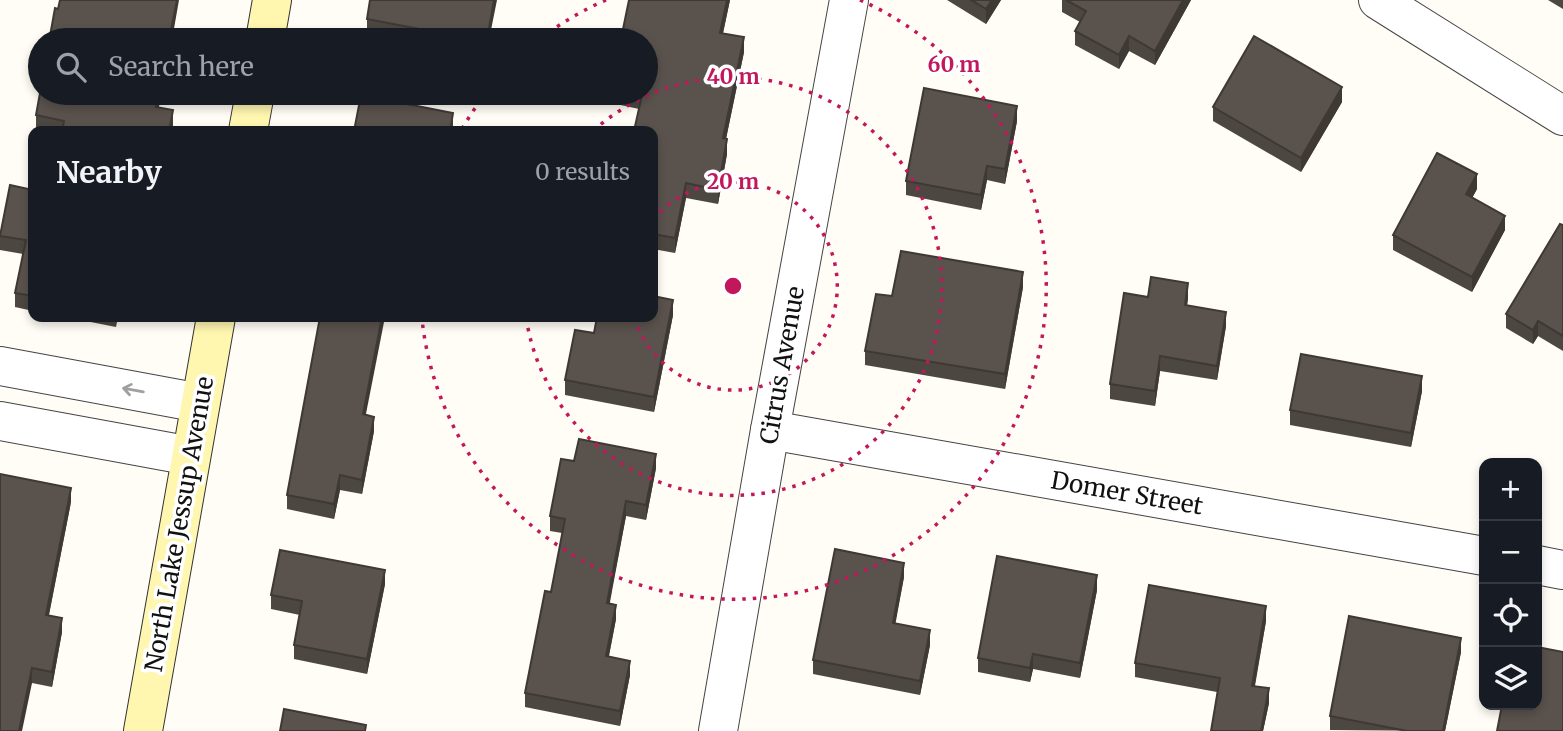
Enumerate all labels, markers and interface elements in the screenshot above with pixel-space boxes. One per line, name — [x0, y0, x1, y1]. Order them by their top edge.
search box — [28, 28, 658, 105]
icon: search — [52, 48, 90, 86]
text: Search here — [108, 50, 254, 83]
text: 60 m — [928, 51, 980, 78]
text: 40 m — [706, 63, 760, 90]
text: Nearby — [56, 153, 162, 191]
text: 0 results — [535, 157, 630, 186]
text: 20 m — [707, 168, 759, 195]
centre of rings — [721, 274, 745, 298]
street label: Citrus Avenue — [753, 284, 811, 446]
street label: North Lake Jessup Avenue — [138, 374, 220, 674]
one-way arrow — [122, 383, 145, 396]
map controls — [1479, 458, 1542, 710]
button: + — [1479, 458, 1542, 521]
street label: Domer Street — [1049, 464, 1206, 522]
button: − — [1479, 521, 1542, 584]
button: locate — [1479, 584, 1542, 647]
button: layers — [1479, 647, 1542, 710]

